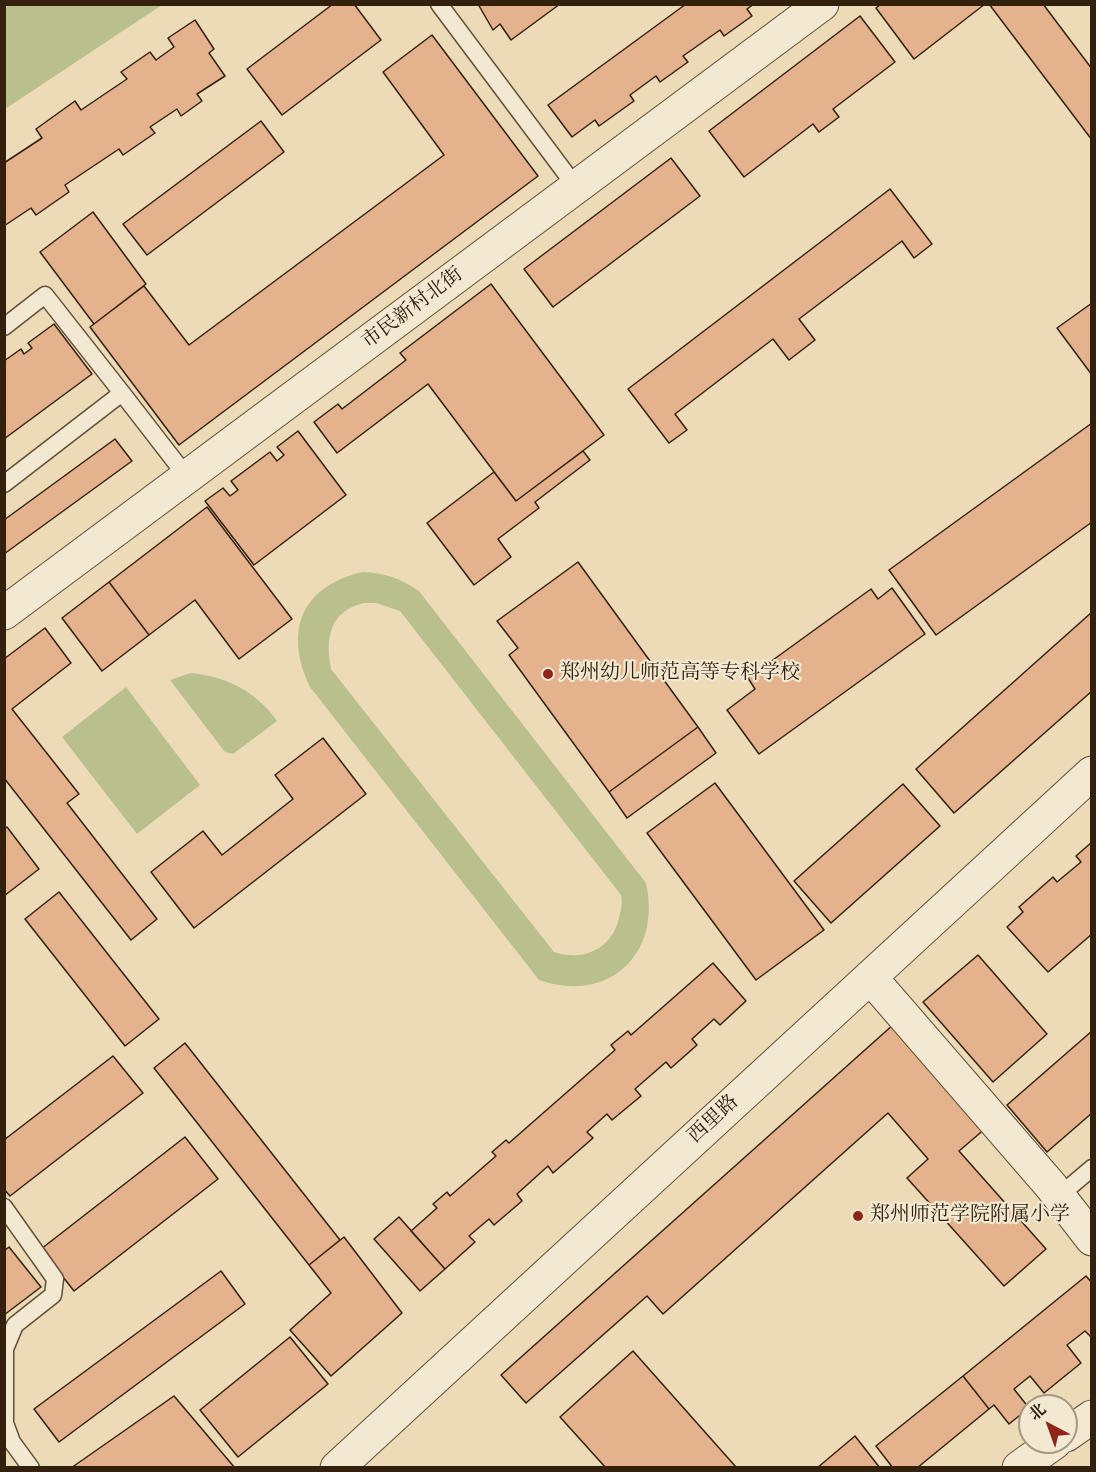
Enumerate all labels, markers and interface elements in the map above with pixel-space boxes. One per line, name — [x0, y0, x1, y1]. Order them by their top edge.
street label: 市民新村北街 — [358, 263, 468, 355]
place label: 郑州幼儿师范高等专科学校 — [560, 662, 800, 686]
marker: 郑州幼儿师范高等专科学校 — [541, 667, 555, 681]
street label: 西里路 — [684, 1091, 744, 1149]
place label: 郑州师范学院附属小学 — [870, 1204, 1070, 1228]
marker: 郑州师范学院附属小学 — [851, 1209, 865, 1223]
north arrow — [1018, 1394, 1078, 1454]
text: 北 — [1025, 1399, 1050, 1425]

